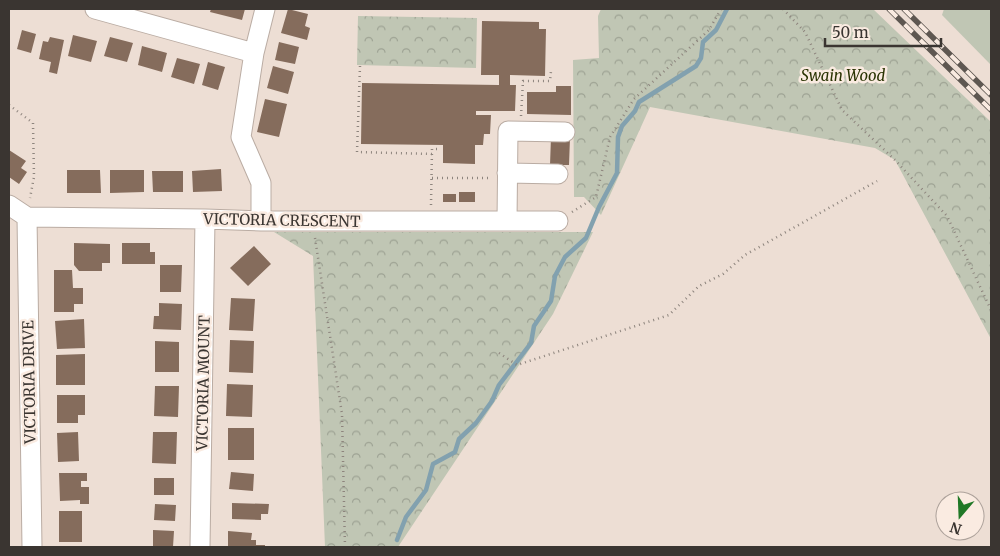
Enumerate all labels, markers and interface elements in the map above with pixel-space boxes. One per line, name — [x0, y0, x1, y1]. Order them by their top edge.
scale bar — [825, 15, 941, 47]
text: 50 m — [832, 23, 869, 42]
park label: Swain Wood — [801, 66, 885, 85]
street label: VICTORIA CRESCENT — [202, 209, 361, 231]
street label: VICTORIA MOUNT — [192, 314, 214, 452]
street label: VICTORIA DRIVE — [18, 320, 40, 445]
north arrow — [935, 491, 985, 541]
text: N — [948, 518, 964, 539]

